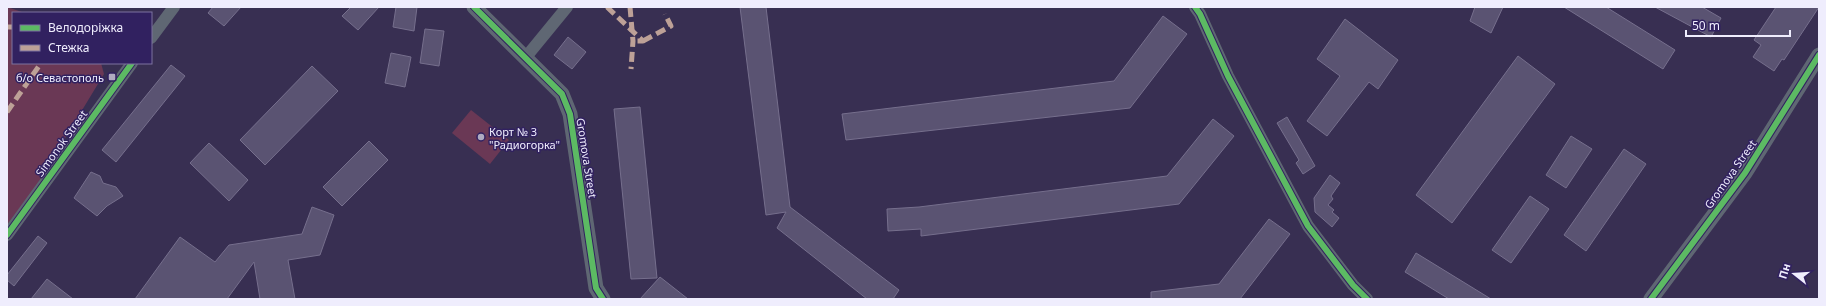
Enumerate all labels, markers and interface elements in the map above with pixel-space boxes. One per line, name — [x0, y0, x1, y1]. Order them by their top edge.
legend — [12, 12, 152, 64]
scale bar — [1686, 12, 1790, 38]
text: 50 m — [1692, 17, 1720, 34]
text: Велодоріжка — [48, 19, 123, 36]
text: Стежка — [48, 39, 89, 56]
place label: б/о Севастополь — [16, 70, 104, 85]
marker: б/о Севастополь — [107, 72, 117, 82]
street label: Simonok Street — [32, 107, 90, 179]
street label: Gromova Street — [573, 117, 601, 199]
place label: Корт № 3 "Радиогорка" — [489, 124, 560, 152]
marker: Корт № 3 "Радиогорка" — [476, 132, 486, 142]
street label: Gromova Street — [1701, 136, 1759, 211]
north arrow — [1774, 254, 1814, 294]
text: Пн — [1775, 261, 1793, 281]

